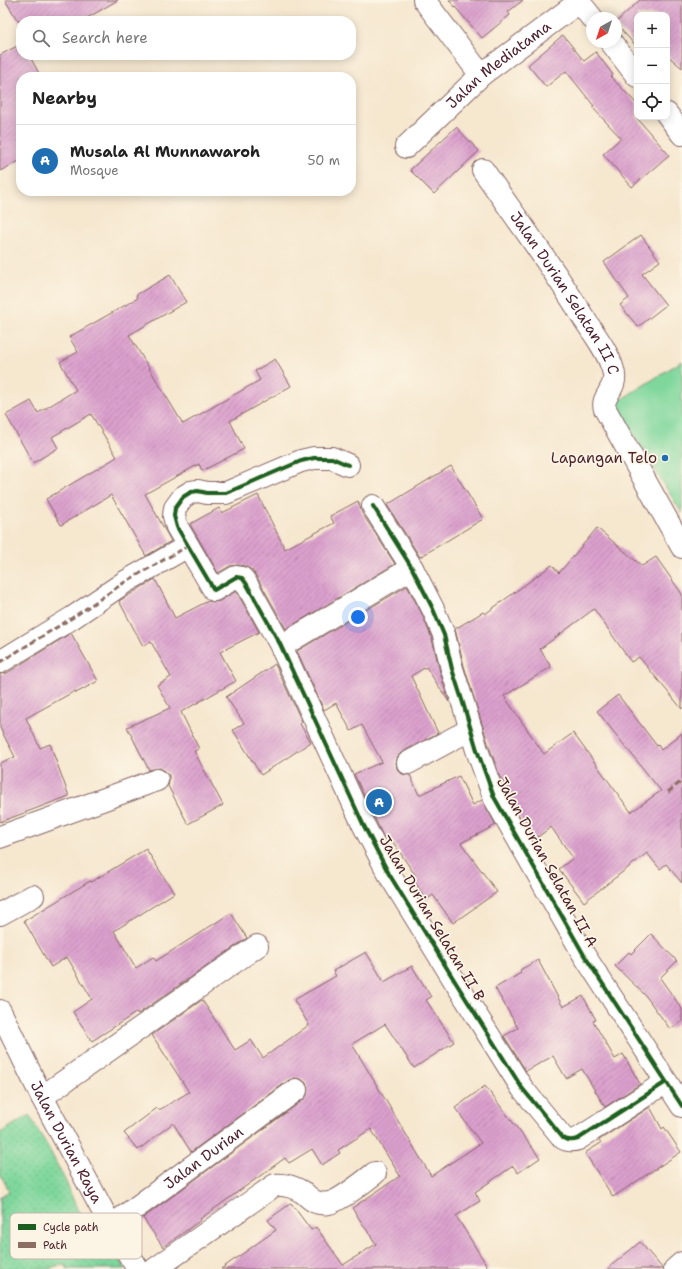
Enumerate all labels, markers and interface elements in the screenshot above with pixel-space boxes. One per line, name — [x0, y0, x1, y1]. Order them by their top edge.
north arrow — [586, 12, 622, 48]
map controls — [634, 12, 670, 120]
button: + — [634, 12, 670, 48]
search box — [16, 16, 356, 60]
street label: Jalan Mediatama — [442, 16, 555, 113]
icon: search — [30, 27, 52, 49]
text: Search here — [62, 28, 148, 48]
button: − — [634, 48, 670, 84]
button: locate — [634, 84, 670, 120]
text: Nearby — [32, 87, 97, 109]
text: Musala Al Munnawaroh — [70, 142, 260, 162]
text: A — [40, 152, 50, 169]
text: 50 m — [307, 152, 340, 169]
text: Mosque — [70, 162, 119, 179]
street label: Jalan Durian Selatan II C — [505, 208, 624, 377]
place label: Lapangan Telo — [551, 448, 657, 468]
marker: Lapangan Telo — [660, 453, 670, 463]
your location — [348, 607, 368, 627]
street label: Jalan Durian Selatan II A — [492, 773, 602, 951]
pin: A — [366, 787, 392, 817]
street label: Jalan Durian Selatan II B — [375, 832, 489, 1004]
street label: Jalan Durian Raya — [26, 1078, 107, 1207]
street label: Jalan Durian — [160, 1122, 247, 1194]
legend — [10, 1213, 142, 1259]
text: Cycle path — [43, 1220, 99, 1235]
text: Path — [43, 1238, 67, 1253]

